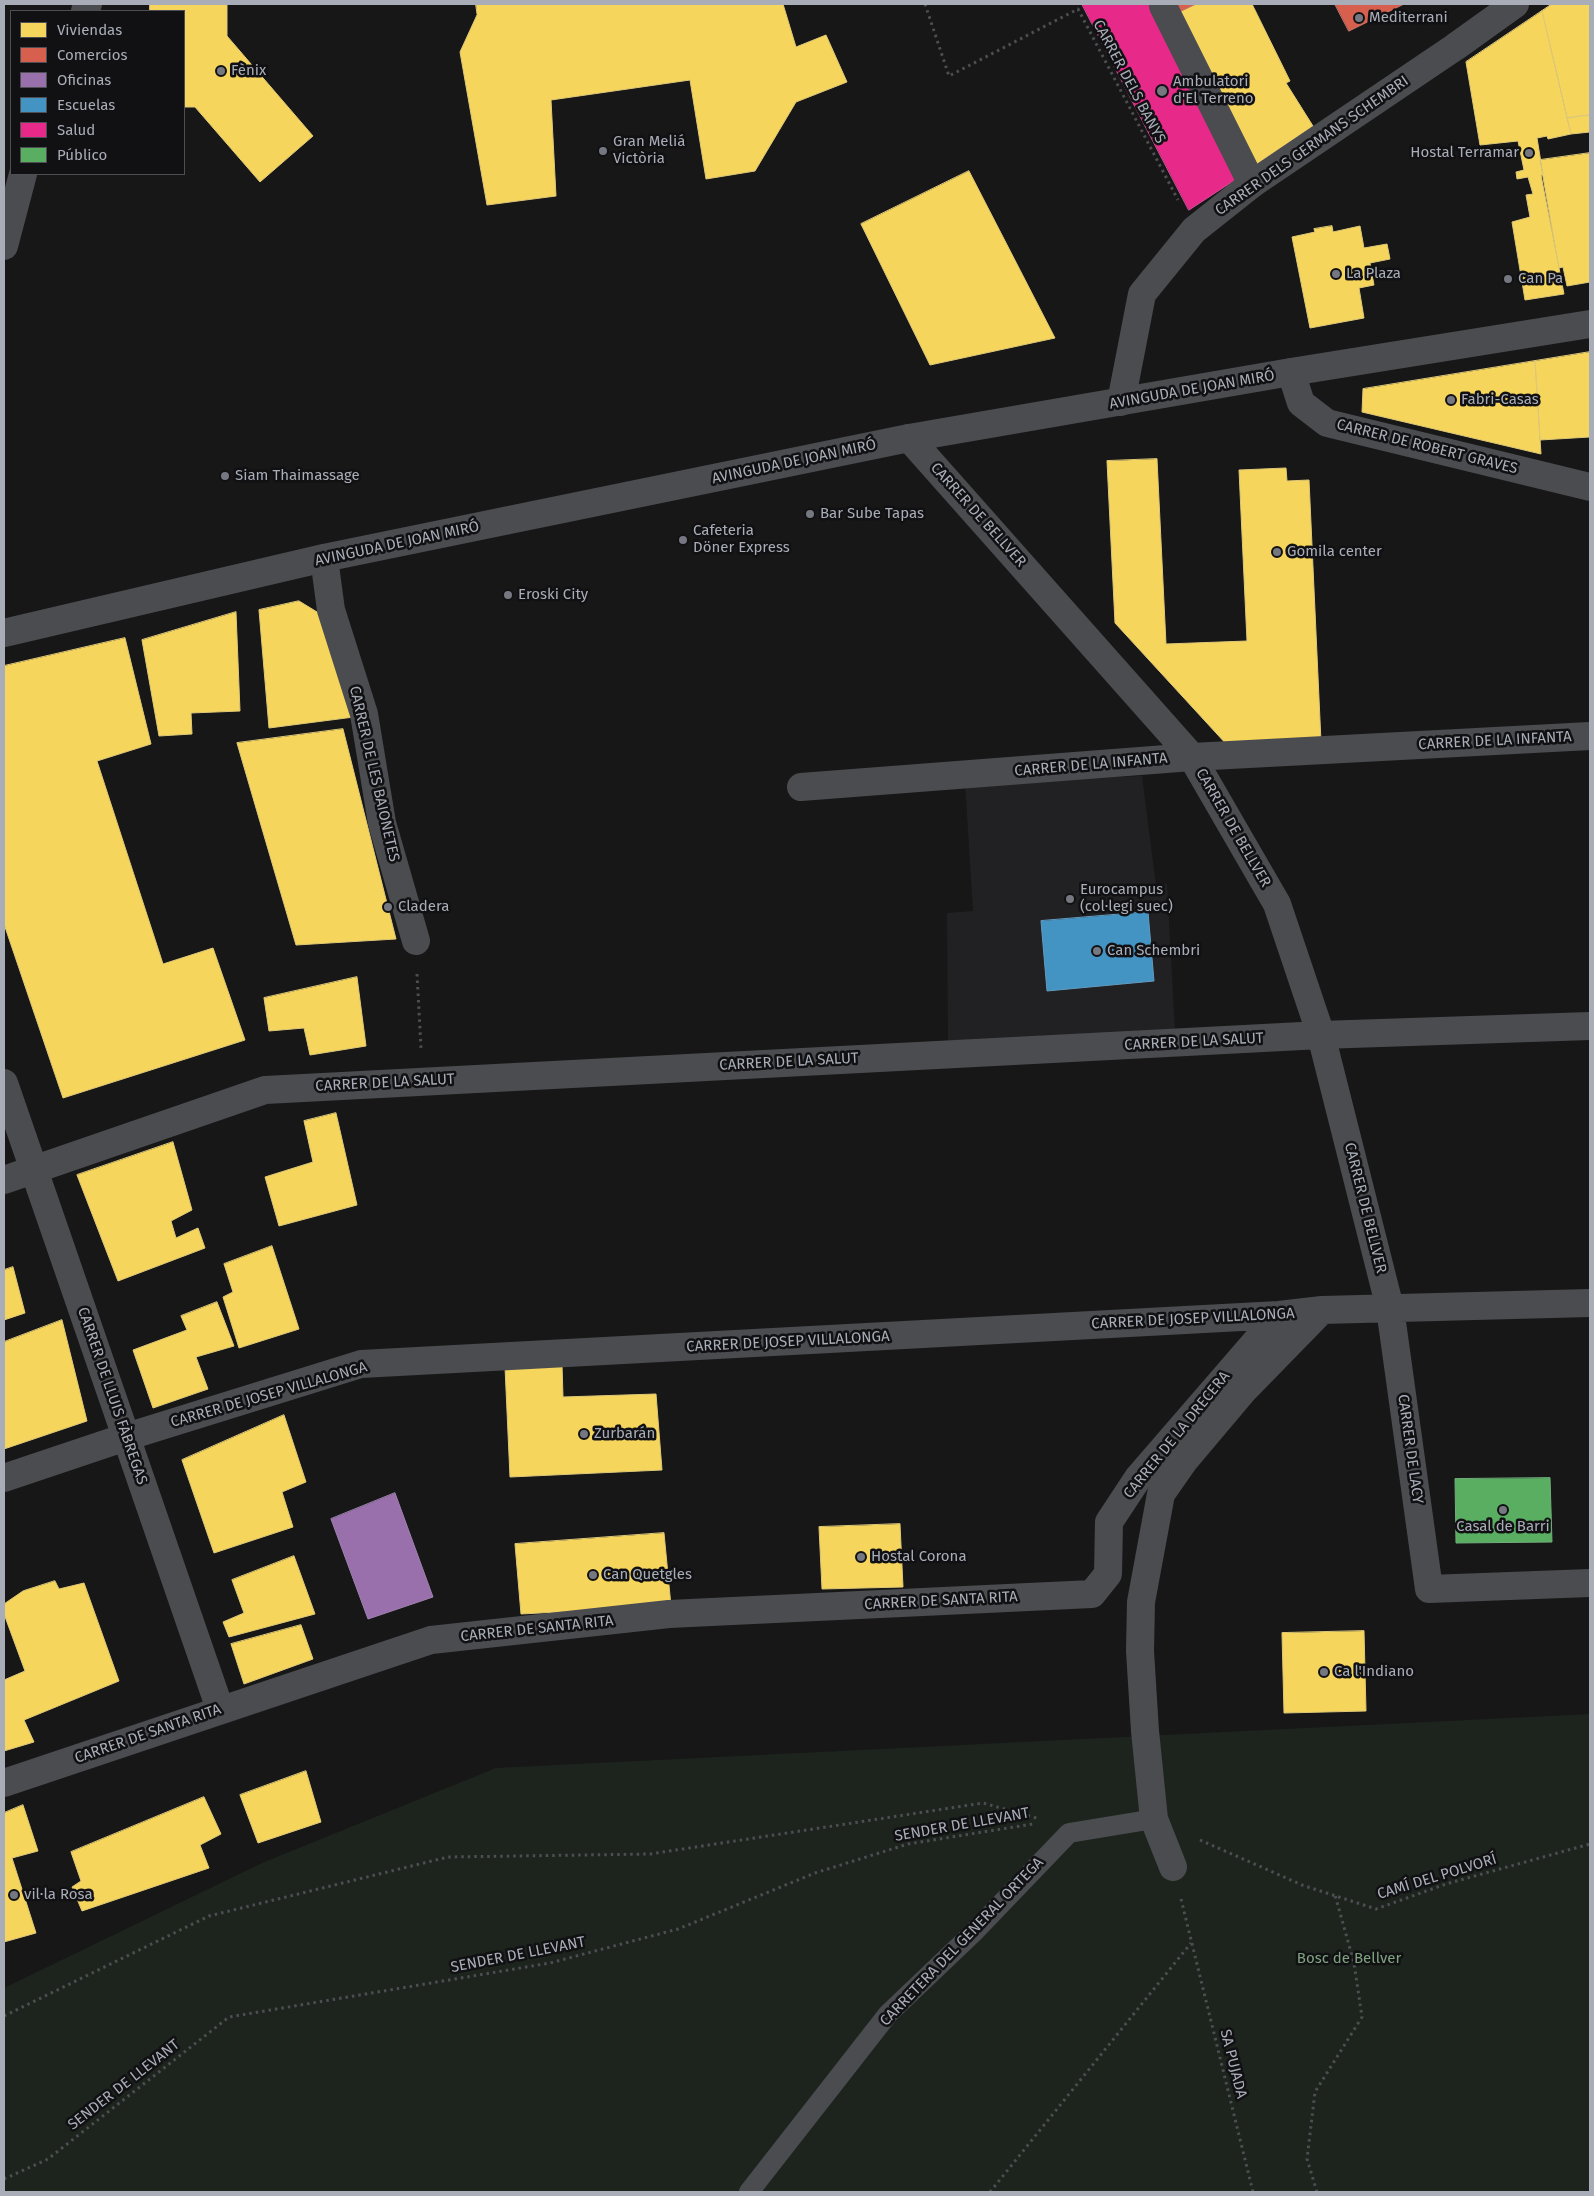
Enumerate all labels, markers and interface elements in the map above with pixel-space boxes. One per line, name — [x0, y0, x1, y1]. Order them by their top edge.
place label: Mediterrani — [1369, 9, 1448, 27]
legend — [10, 10, 185, 175]
marker: Mediterrani — [1353, 12, 1365, 24]
street label: CARRER DELS BANYS — [1089, 17, 1169, 147]
text: Viviendas — [57, 21, 122, 39]
text: Comercios — [57, 46, 127, 64]
place label: Fènix — [231, 62, 266, 80]
marker: Fènix — [215, 65, 227, 77]
text: Oficinas — [57, 71, 111, 89]
street label: CARRER DELS GERMANS SCHEMBRI — [1212, 72, 1412, 220]
place label: Ambulatori d'El Terreno — [1173, 73, 1254, 108]
marker: Ambulatori d'El Terreno — [1155, 84, 1169, 98]
text: Escuelas — [57, 96, 115, 114]
text: Salud — [57, 121, 95, 139]
place label: Gran Meliá Victòria — [613, 133, 685, 168]
place label: Hostal Terramar — [1410, 144, 1519, 162]
marker: Gran Meliá Victòria — [597, 145, 609, 157]
text: Público — [57, 146, 107, 164]
marker: Hostal Terramar — [1523, 147, 1535, 159]
place label: La Plaza — [1346, 265, 1401, 283]
marker: La Plaza — [1330, 268, 1342, 280]
place label: Can Pa — [1518, 270, 1563, 288]
marker: Can Pa — [1502, 273, 1514, 285]
street label: AVINGUDA DE JOAN MIRÓ — [1108, 367, 1276, 413]
place label: Fabri-Casas — [1461, 391, 1539, 409]
marker: Fabri-Casas — [1445, 394, 1457, 406]
street label: CARRER DE ROBERT GRAVES — [1335, 416, 1519, 478]
street label: AVINGUDA DE JOAN MIRÓ — [710, 436, 878, 488]
street label: CARRER DE BELLVER — [926, 459, 1030, 571]
place label: Siam Thaimassage — [235, 467, 360, 485]
marker: Siam Thaimassage — [219, 470, 231, 482]
place label: Bar Sube Tapas — [820, 505, 924, 523]
marker: Bar Sube Tapas — [804, 508, 816, 520]
street label: AVINGUDA DE JOAN MIRÓ — [313, 518, 481, 570]
place label: Cafeteria Döner Express — [693, 522, 790, 557]
marker: Cafeteria Döner Express — [677, 534, 689, 546]
place label: Gomila center — [1287, 543, 1382, 561]
marker: Gomila center — [1271, 546, 1283, 558]
place label: Eroski City — [518, 586, 588, 604]
marker: Eroski City — [502, 589, 514, 601]
street label: CARRER DE LES BAIONETES — [345, 684, 403, 864]
street label: CARRER DE LA INFANTA — [1418, 728, 1572, 754]
street label: CARRER DE LA INFANTA — [1014, 749, 1168, 781]
street label: CARRER DE BELLVER — [1192, 765, 1274, 891]
place label: Eurocampus (col·legi suec) — [1080, 881, 1173, 916]
marker: Eurocampus (col·legi suec) — [1064, 893, 1076, 905]
place label: Cladera — [398, 898, 449, 916]
marker: Cladera — [382, 901, 394, 913]
place label: Can Schembri — [1107, 942, 1200, 960]
marker: Can Schembri — [1091, 945, 1103, 957]
street label: CARRER DE LA SALUT — [1124, 1029, 1264, 1055]
street label: CARRER DE LA SALUT — [719, 1049, 859, 1075]
street label: CARRER DE LA SALUT — [315, 1070, 455, 1096]
street label: CARRER DE BELLVER — [1340, 1141, 1390, 1275]
street label: CARRER DE LLUIS FÀBREGAS — [73, 1305, 151, 1487]
street label: CARRER DE JOSEP VILLALONGA — [1091, 1305, 1295, 1333]
street label: CARRER DE JOSEP VILLALONGA — [686, 1328, 890, 1356]
street label: CARRER DE JOSEP VILLALONGA — [169, 1358, 369, 1432]
street label: CARRER DE LA DRECERA — [1120, 1368, 1234, 1502]
street label: CARRER DE LACY — [1393, 1393, 1427, 1505]
place label: Zurbarán — [594, 1425, 655, 1443]
marker: Zurbarán — [578, 1428, 590, 1440]
marker: Casal de Barri — [1497, 1504, 1509, 1516]
place label: Casal de Barri — [1456, 1518, 1550, 1536]
place label: Hostal Corona — [871, 1548, 967, 1566]
marker: Hostal Corona — [855, 1551, 867, 1563]
place label: Can Quetgles — [603, 1566, 692, 1584]
marker: Can Quetgles — [587, 1569, 599, 1581]
street label: CARRER DE SANTA RITA — [864, 1588, 1018, 1614]
street label: CARRER DE SANTA RITA — [460, 1612, 614, 1646]
place label: Ca l'Indiano — [1334, 1663, 1414, 1681]
marker: Ca l'Indiano — [1318, 1666, 1330, 1678]
street label: CARRER DE SANTA RITA — [73, 1701, 223, 1767]
street label: SENDER DE LLEVANT — [893, 1804, 1031, 1846]
street label: CAMÍ DEL POLVORÍ — [1375, 1850, 1499, 1904]
street label: CARRETERA DEL GENERAL ORTEGA — [877, 1854, 1047, 2030]
place label: vil·la Rosa — [24, 1886, 93, 1904]
marker: vil·la Rosa — [8, 1889, 20, 1901]
street label: SENDER DE LLEVANT — [449, 1933, 587, 1977]
park label: Bosc de Bellver — [1297, 1950, 1401, 1968]
street label: SA PUJADA — [1216, 2028, 1250, 2100]
street label: SENDER DE LLEVANT — [65, 2036, 183, 2134]

